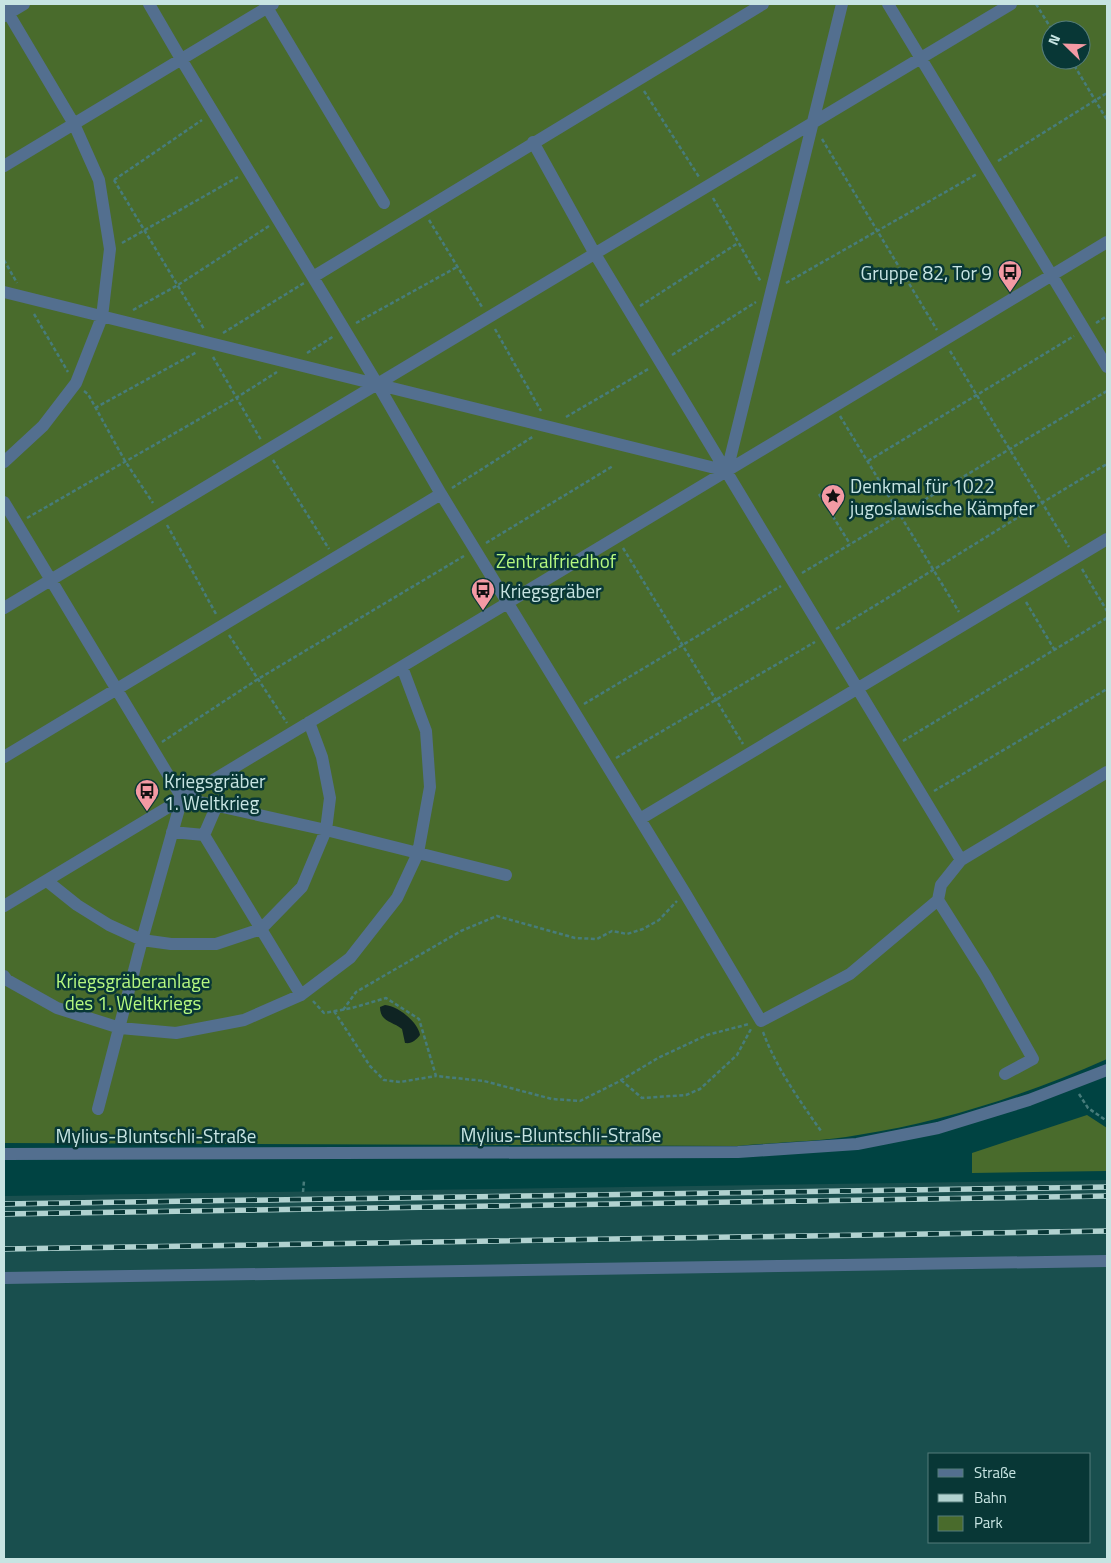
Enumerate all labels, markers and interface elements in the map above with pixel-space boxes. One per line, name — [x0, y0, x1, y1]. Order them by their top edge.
north arrow — [1041, 20, 1091, 70]
text: N — [1042, 31, 1065, 48]
place label: Gruppe 82, Tor 9 — [860, 258, 992, 287]
bus stop icon: Gruppe 82, Tor 9 — [997, 259, 1023, 293]
place label: Denkmal für 1022 jugoslawische Kämpfer — [849, 471, 1035, 522]
place icon: Denkmal für 1022 jugoslawische Kämpfer — [820, 483, 846, 517]
park label: Zentralfriedhof — [496, 546, 617, 575]
place label: Kriegsgräber — [500, 576, 602, 605]
bus stop icon: Kriegsgräber — [470, 577, 496, 611]
place label: Kriegsgräber 1. Weltkrieg — [164, 766, 266, 817]
bus stop icon: Kriegsgräber 1. Weltkrieg — [134, 778, 160, 812]
park label: Kriegsgräberanlage des 1. Weltkriegs — [56, 966, 210, 1017]
street label: Mylius-Bluntschli-Straße — [461, 1120, 661, 1149]
street label: Mylius-Bluntschli-Straße — [56, 1121, 256, 1150]
legend — [928, 1453, 1091, 1543]
text: Straße — [974, 1461, 1016, 1484]
text: Bahn — [974, 1486, 1007, 1509]
text: Park — [974, 1511, 1003, 1534]

